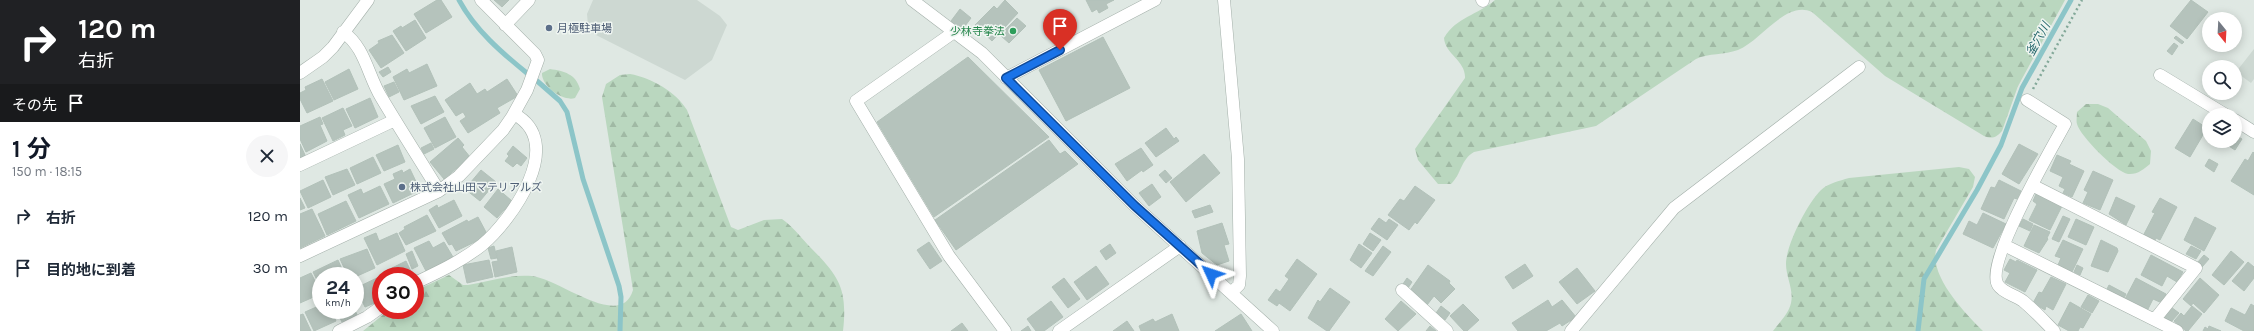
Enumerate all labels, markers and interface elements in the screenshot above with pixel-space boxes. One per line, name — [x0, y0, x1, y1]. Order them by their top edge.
pin — [1043, 9, 1077, 50]
text: 120 m — [78, 12, 156, 45]
north arrow — [2202, 12, 2242, 52]
map controls — [2202, 12, 2242, 148]
icon: arrive — [1049, 15, 1071, 37]
icon: right — [12, 16, 64, 68]
water label: 釜穴川 — [2023, 18, 2054, 58]
place label: 月極駐車場 — [557, 22, 612, 35]
marker: 月極駐車場 — [544, 23, 554, 33]
place label: 少林寺拳法 — [950, 25, 1005, 38]
marker: 少林寺拳法 — [1008, 26, 1018, 36]
text: 右折 — [78, 50, 114, 72]
button: search — [2202, 60, 2242, 100]
icon: arrive — [65, 92, 87, 114]
text: その先 — [12, 96, 57, 114]
button: layers — [2202, 108, 2242, 148]
text: 1 分 — [12, 135, 51, 163]
button: close — [246, 135, 288, 177]
text: 150 m · 18:15 — [12, 164, 82, 179]
place label: 株式会社山田マテリアルズ — [410, 181, 542, 194]
marker: 株式会社山田マテリアルズ — [397, 182, 407, 192]
icon: right — [12, 205, 34, 227]
text: 120 m — [248, 207, 288, 225]
text: 右折 — [46, 209, 76, 227]
position arrow — [1190, 253, 1232, 295]
icon: arrive — [12, 257, 34, 279]
text: 30 m — [253, 259, 288, 277]
text: 目的地に到着 — [46, 261, 136, 279]
speed limit sign: 30 — [372, 267, 424, 319]
text: 24 — [326, 276, 350, 299]
text: km/h — [325, 297, 351, 309]

